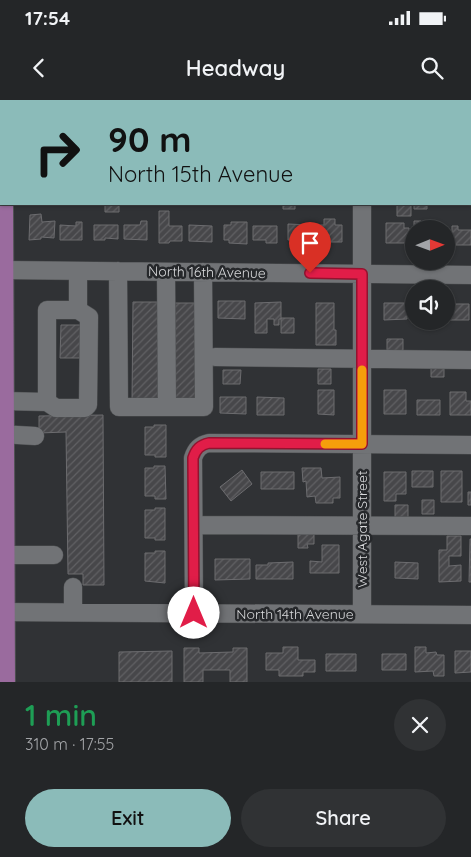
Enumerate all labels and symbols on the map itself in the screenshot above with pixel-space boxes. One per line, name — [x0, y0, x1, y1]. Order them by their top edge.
north arrow — [405, 220, 455, 270]
pin — [289, 222, 331, 273]
street label: North 16th Avenue — [148, 262, 266, 282]
street label: West Agate Street — [353, 470, 371, 588]
position arrow — [167, 586, 219, 638]
street label: North 14th Avenue — [236, 605, 354, 623]

